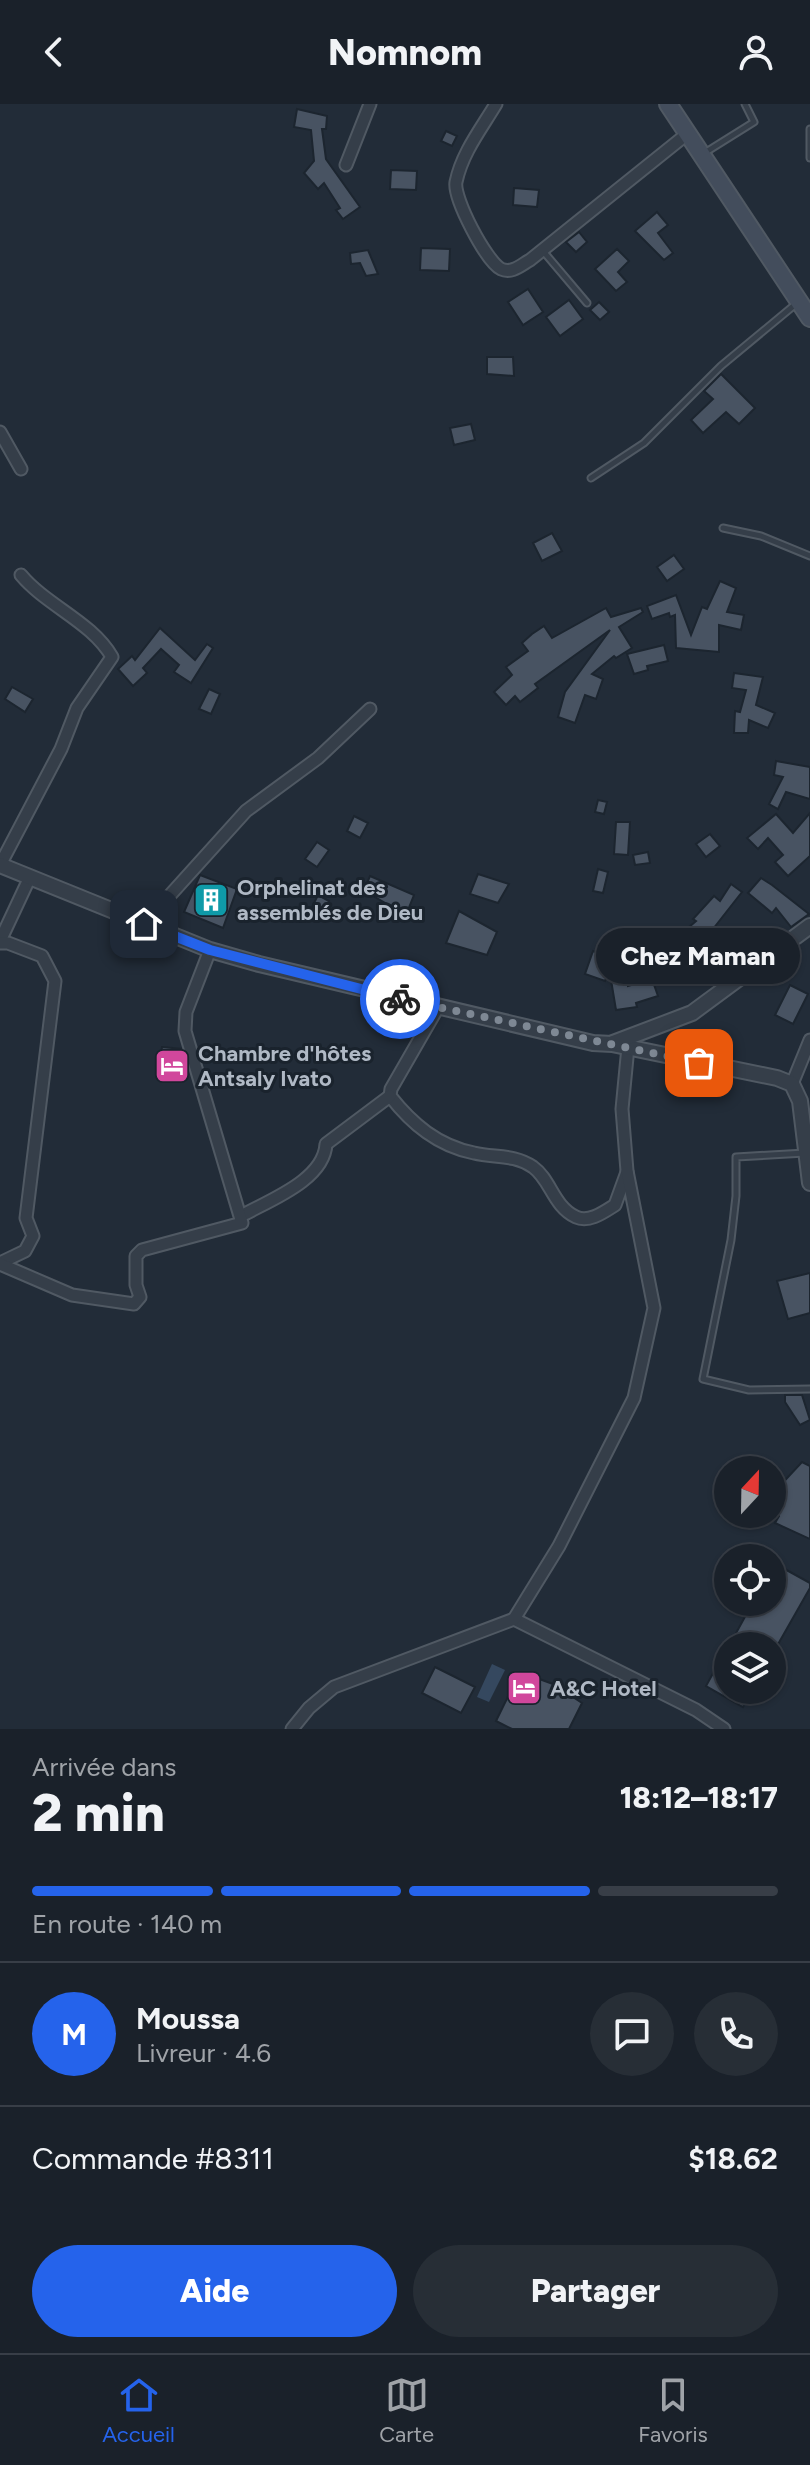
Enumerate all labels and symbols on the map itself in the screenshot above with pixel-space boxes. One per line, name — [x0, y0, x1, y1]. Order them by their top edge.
place label: Orphelinat des assemblés de Dieu — [237, 874, 423, 926]
building icon: Orphelinat des assemblés de Dieu — [192, 881, 230, 919]
pin — [110, 890, 178, 958]
callout: Chez Maman — [597, 927, 801, 983]
courier — [360, 959, 440, 1039]
pin — [665, 1029, 733, 1097]
place label: Chambre d'hôtes Antsaly Ivato — [198, 1040, 371, 1092]
hotel icon: Chambre d'hôtes Antsaly Ivato — [153, 1047, 191, 1085]
north arrow — [714, 1456, 786, 1528]
hotel icon: A&C Hotel — [505, 1669, 543, 1707]
place label: A&C Hotel — [550, 1675, 657, 1702]

